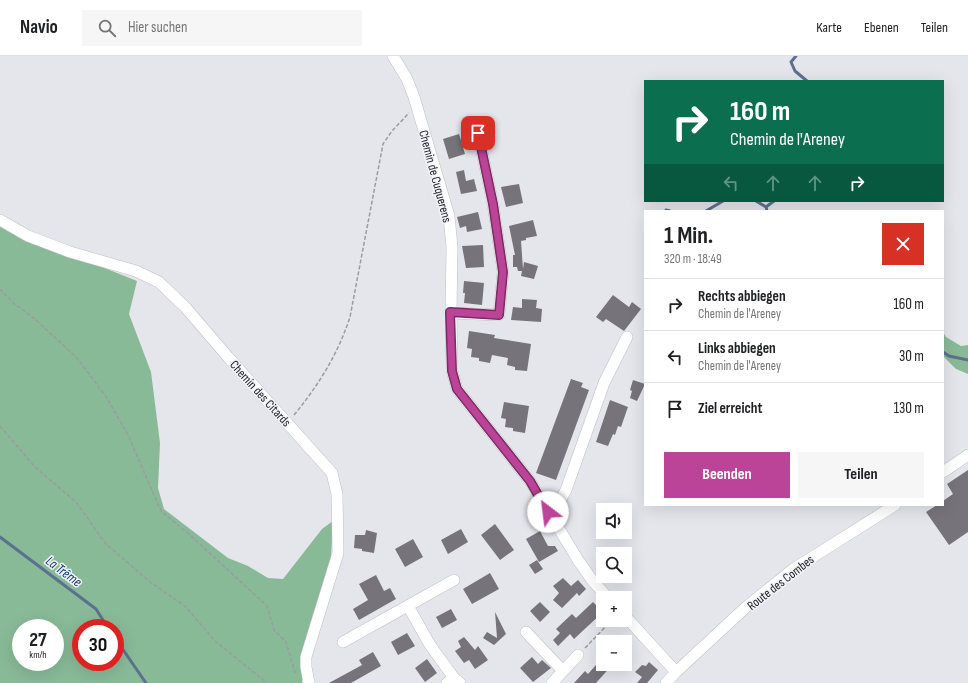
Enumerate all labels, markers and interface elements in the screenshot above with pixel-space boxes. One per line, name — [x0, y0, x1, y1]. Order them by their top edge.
search box — [82, 10, 362, 46]
text: Navio — [20, 16, 58, 39]
icon: search — [96, 17, 118, 39]
text: Hier suchen — [128, 18, 188, 37]
text: Karte — [816, 19, 842, 36]
text: Ebenen — [864, 19, 899, 36]
text: Teilen — [921, 19, 948, 36]
text: 160 m — [730, 95, 790, 128]
icon: right — [664, 96, 716, 148]
pin — [461, 116, 495, 150]
icon: arrive — [467, 122, 489, 144]
street label: Chemin de Cuquerens — [415, 128, 455, 224]
text: Chemin de l'Areney — [730, 129, 845, 150]
icon: left — [720, 172, 742, 194]
icon: ahead — [762, 172, 784, 194]
icon: ahead — [804, 172, 826, 194]
icon: right — [846, 172, 868, 194]
text: 1 Min. — [664, 221, 713, 250]
button: close — [882, 223, 924, 265]
text: 320 m · 18:49 — [664, 251, 722, 267]
text: Rechts abbiegen — [698, 287, 786, 306]
icon: right — [664, 294, 686, 316]
text: 160 m — [893, 295, 924, 314]
text: Chemin de l'Areney — [698, 306, 781, 322]
text: Links abbiegen — [698, 339, 776, 358]
icon: left — [664, 346, 686, 368]
text: 30 m — [899, 347, 924, 366]
street label: Chemin des Citards — [226, 357, 295, 431]
text: Chemin de l'Areney — [698, 358, 781, 374]
icon: arrive — [664, 398, 686, 420]
text: Ziel erreicht — [698, 399, 762, 418]
text: 130 m — [894, 399, 924, 418]
button: Beenden — [664, 452, 790, 498]
button: Teilen — [798, 452, 924, 498]
position arrow — [527, 491, 569, 533]
map controls — [596, 503, 632, 671]
button: sound — [596, 503, 632, 539]
button: search — [596, 547, 632, 583]
water label: La Trême — [42, 552, 86, 591]
street label: Route des Combes — [744, 552, 817, 614]
button: + — [596, 591, 632, 627]
speed limit sign: 30 — [72, 619, 124, 671]
text: 27 — [29, 628, 47, 652]
button: − — [596, 635, 632, 671]
text: km/h — [29, 649, 47, 661]

